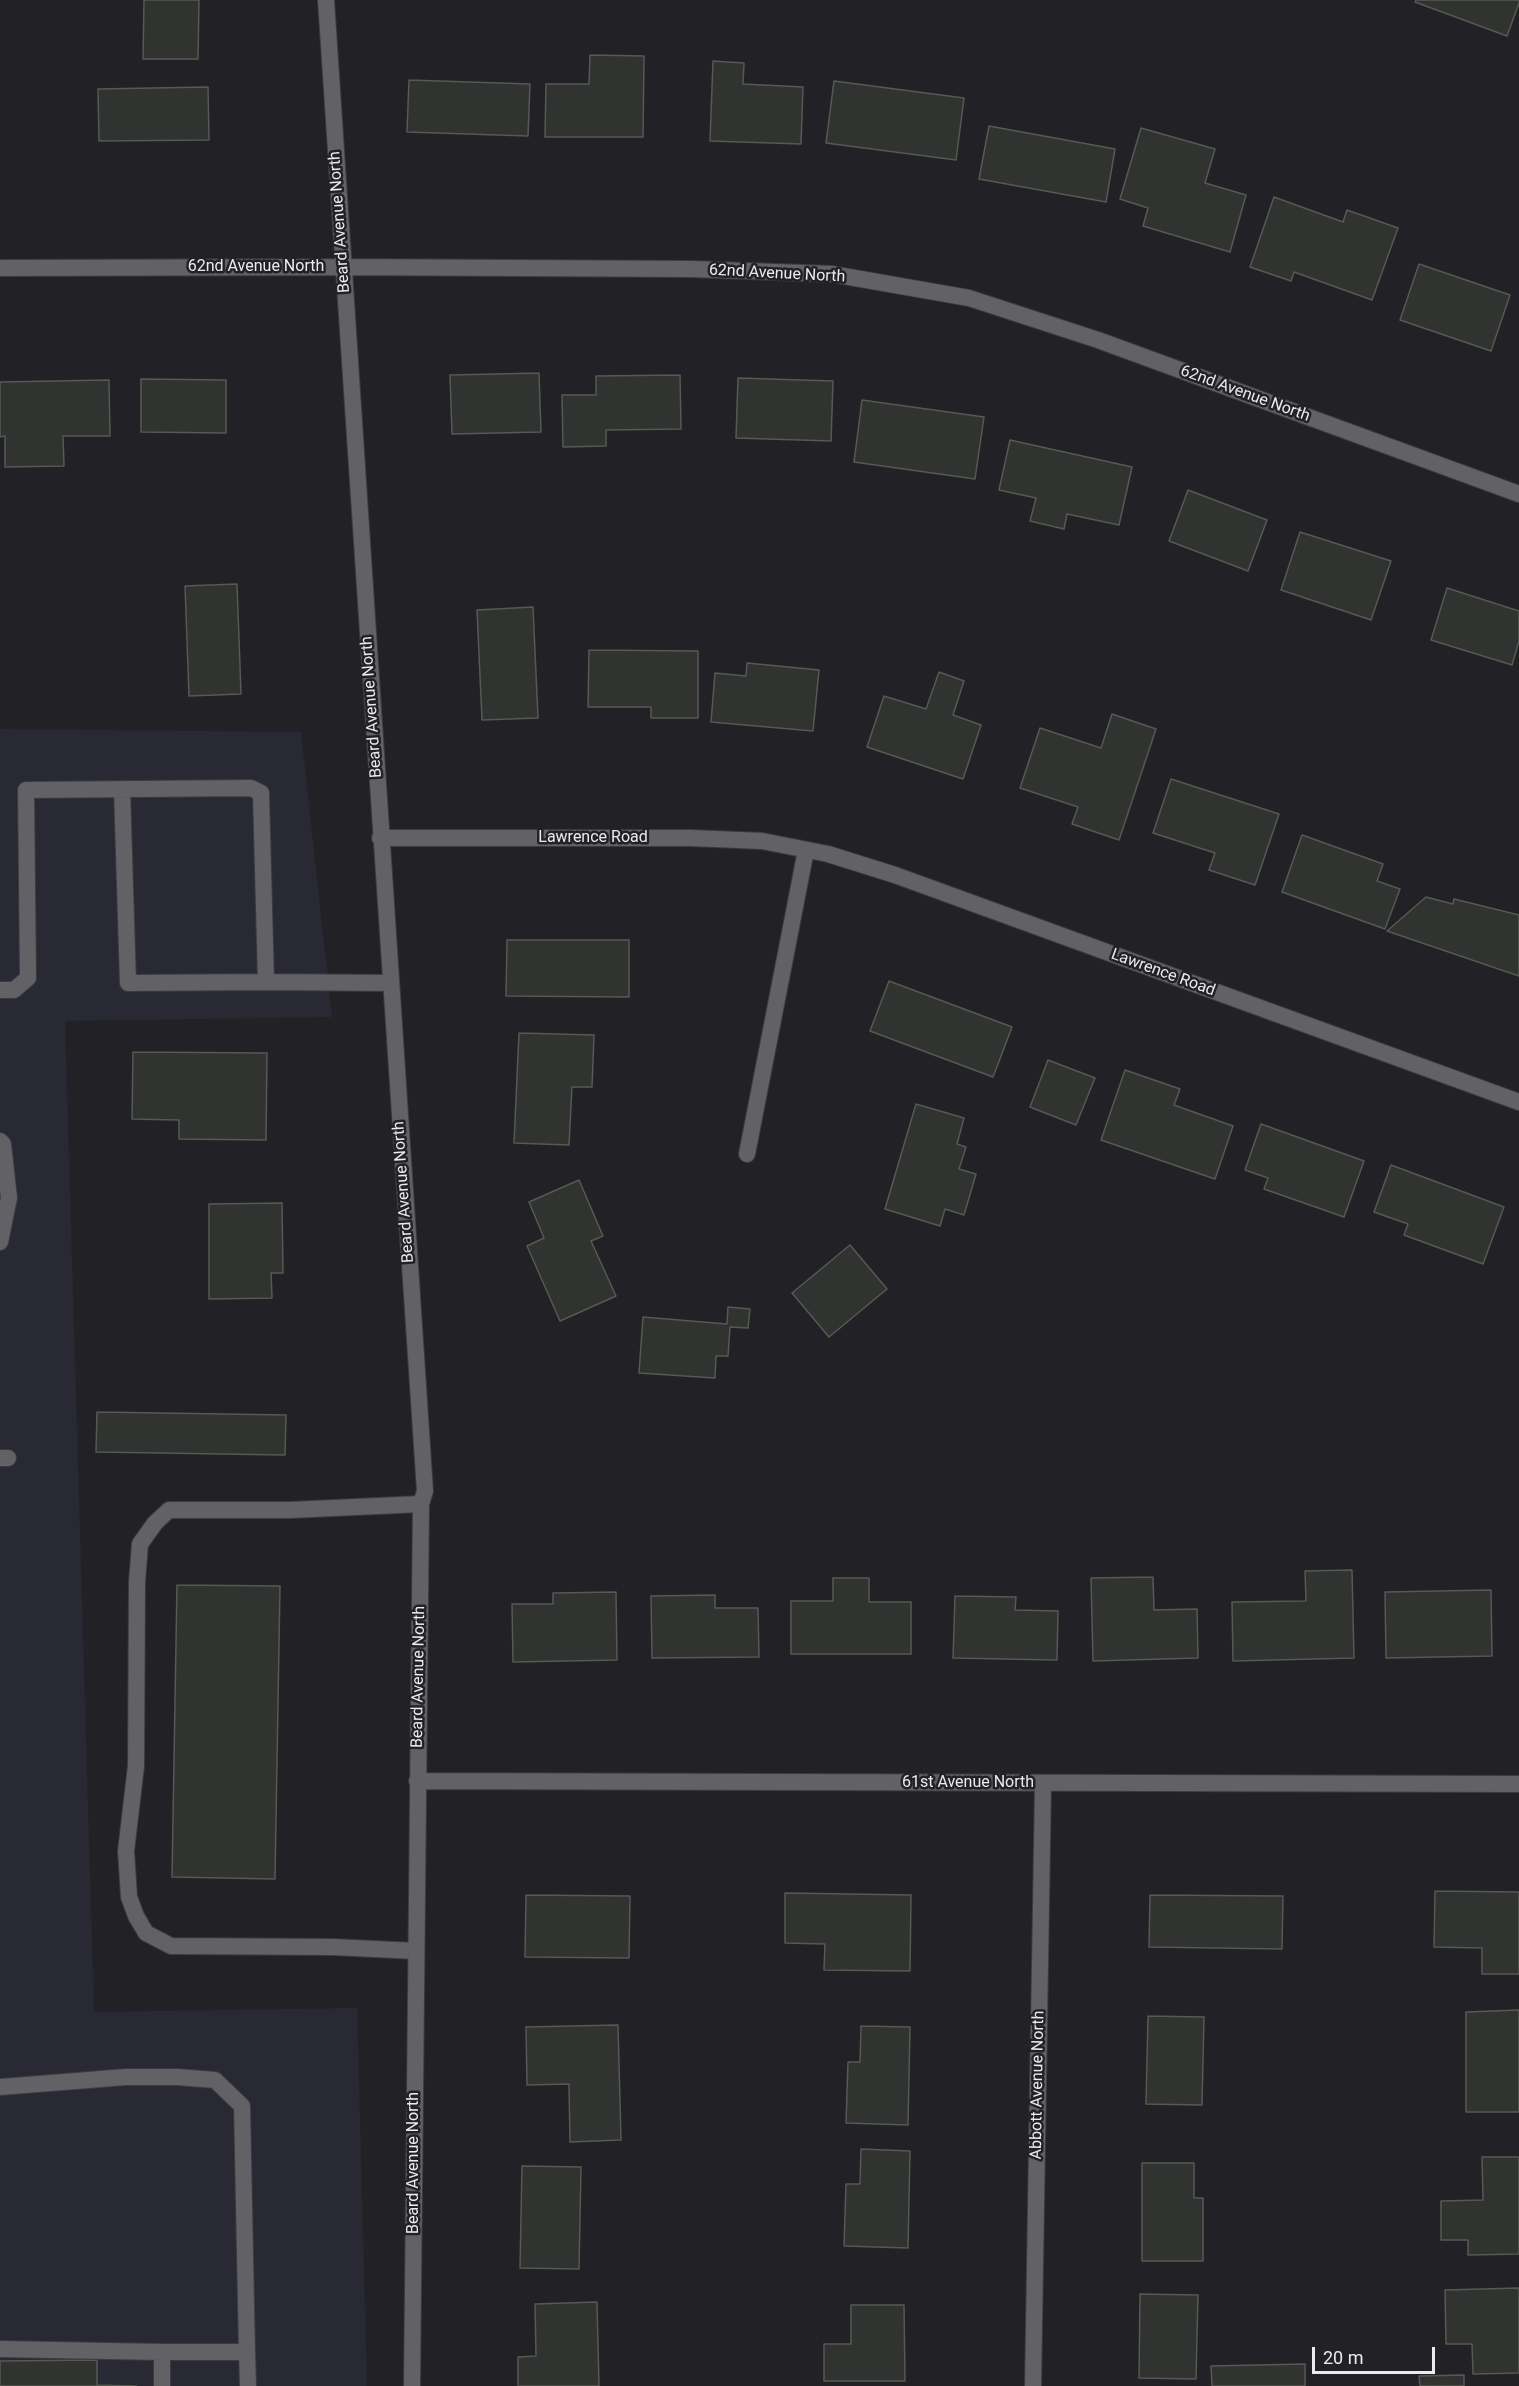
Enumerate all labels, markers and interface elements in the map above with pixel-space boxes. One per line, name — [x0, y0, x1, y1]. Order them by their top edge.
street label: Beard Avenue North — [325, 150, 355, 294]
street label: 62nd Avenue North — [188, 257, 324, 277]
street label: 62nd Avenue North — [708, 261, 846, 287]
street label: 62nd Avenue North — [1178, 362, 1312, 426]
street label: Beard Avenue North — [357, 635, 387, 779]
street label: Lawrence Road — [538, 828, 648, 848]
street label: Lawrence Road — [1108, 945, 1218, 1001]
street label: Beard Avenue North — [389, 1120, 419, 1264]
street label: Beard Avenue North — [408, 1606, 430, 1748]
street label: 61st Avenue North — [902, 1773, 1034, 1793]
street label: Abbott Avenue North — [1027, 2011, 1049, 2159]
street label: Beard Avenue North — [404, 2092, 424, 2234]
scale bar — [1315, 2335, 1438, 2373]
text: 20 m — [1323, 2347, 1363, 2368]

